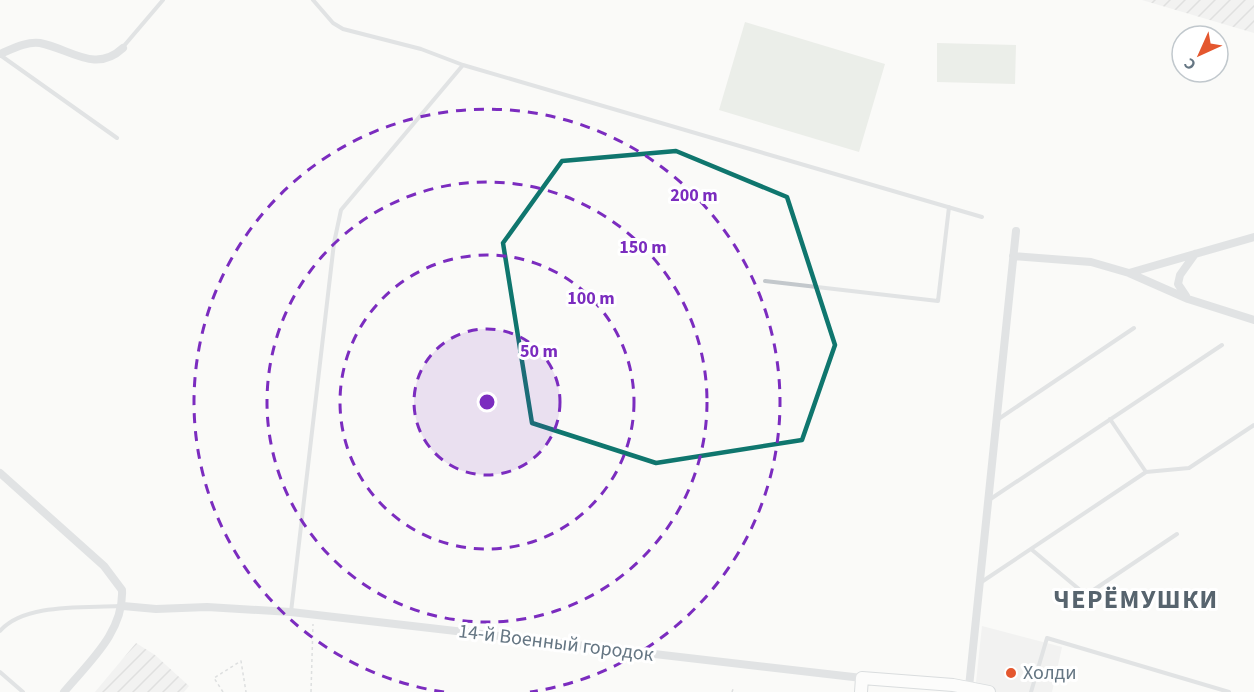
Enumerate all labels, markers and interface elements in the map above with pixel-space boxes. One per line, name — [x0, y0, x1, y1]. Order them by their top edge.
north arrow — [1170, 24, 1230, 84]
text: С — [1179, 53, 1201, 75]
text: 200 m — [670, 183, 718, 208]
text: 150 m — [619, 235, 667, 260]
text: 100 m — [567, 286, 615, 311]
text: 50 m — [520, 339, 558, 364]
centre of rings — [477, 392, 497, 412]
district label: ЧЕРЁМУШКИ — [1053, 581, 1219, 618]
street label: 14-й Военный городок — [457, 617, 655, 669]
place label: Холди — [1023, 659, 1077, 687]
marker: Холди — [1004, 666, 1018, 680]

